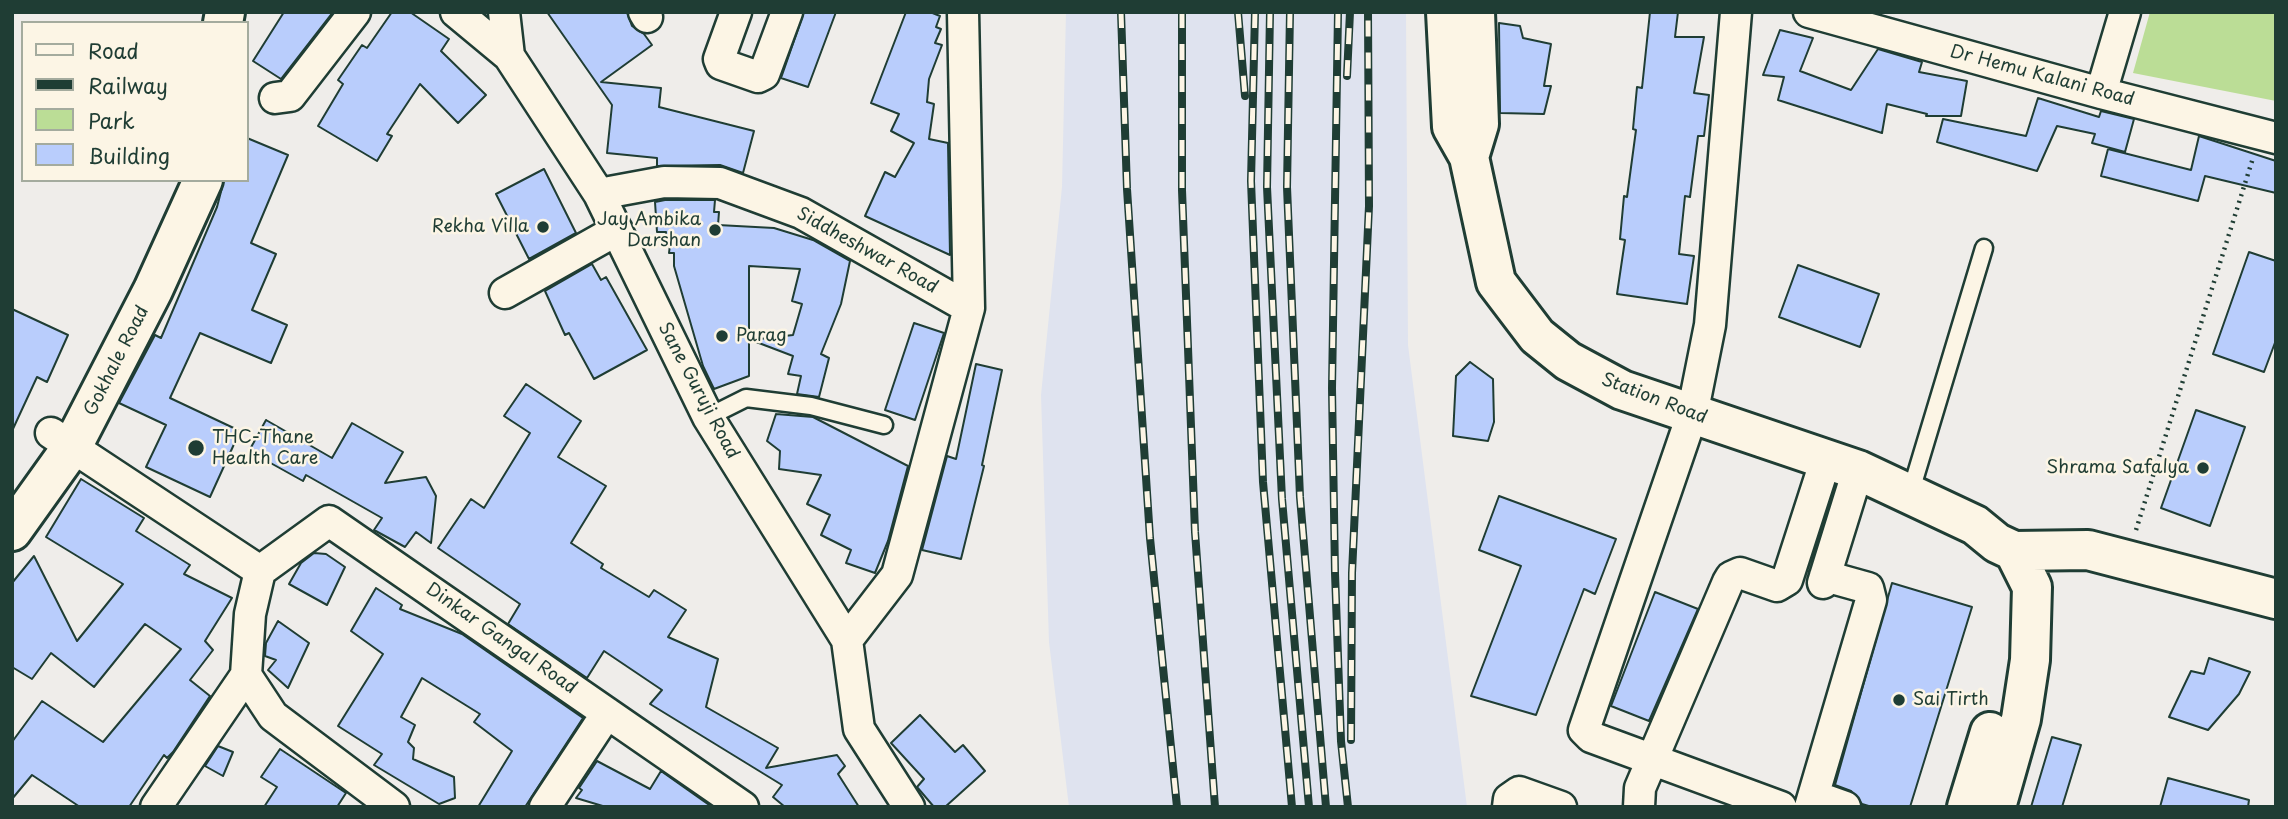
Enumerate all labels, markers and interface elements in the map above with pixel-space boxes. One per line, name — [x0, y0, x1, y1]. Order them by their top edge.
legend — [21, 21, 248, 182]
text: Road — [88, 34, 139, 66]
street label: Dr Hemu Kalani Road — [1948, 41, 2136, 111]
text: Railway — [88, 69, 168, 101]
text: Park — [88, 104, 135, 136]
text: Building — [88, 139, 170, 171]
street label: Siddheshwar Road — [793, 203, 941, 299]
place label: Jay Ambika Darshan — [597, 209, 701, 252]
place label: Rekha Villa — [432, 216, 529, 238]
marker: Rekha Villa — [535, 219, 551, 235]
marker: Jay Ambika Darshan — [707, 222, 723, 238]
street label: Gokhale Road — [80, 302, 154, 420]
street label: Sane Guruji Road — [653, 319, 743, 463]
place label: Parag — [736, 325, 787, 347]
marker: Parag — [714, 328, 730, 344]
street label: Station Road — [1598, 369, 1710, 429]
place label: THC-Thane Health Care — [212, 427, 318, 470]
marker: THC-Thane Health Care — [186, 438, 206, 458]
place label: Shrama Safalya — [2046, 457, 2189, 479]
marker: Shrama Safalya — [2195, 460, 2211, 476]
street label: Dinkar Gangal Road — [421, 579, 581, 699]
place label: Sai Tirth — [1913, 689, 1989, 711]
marker: Sai Tirth — [1891, 692, 1907, 708]

